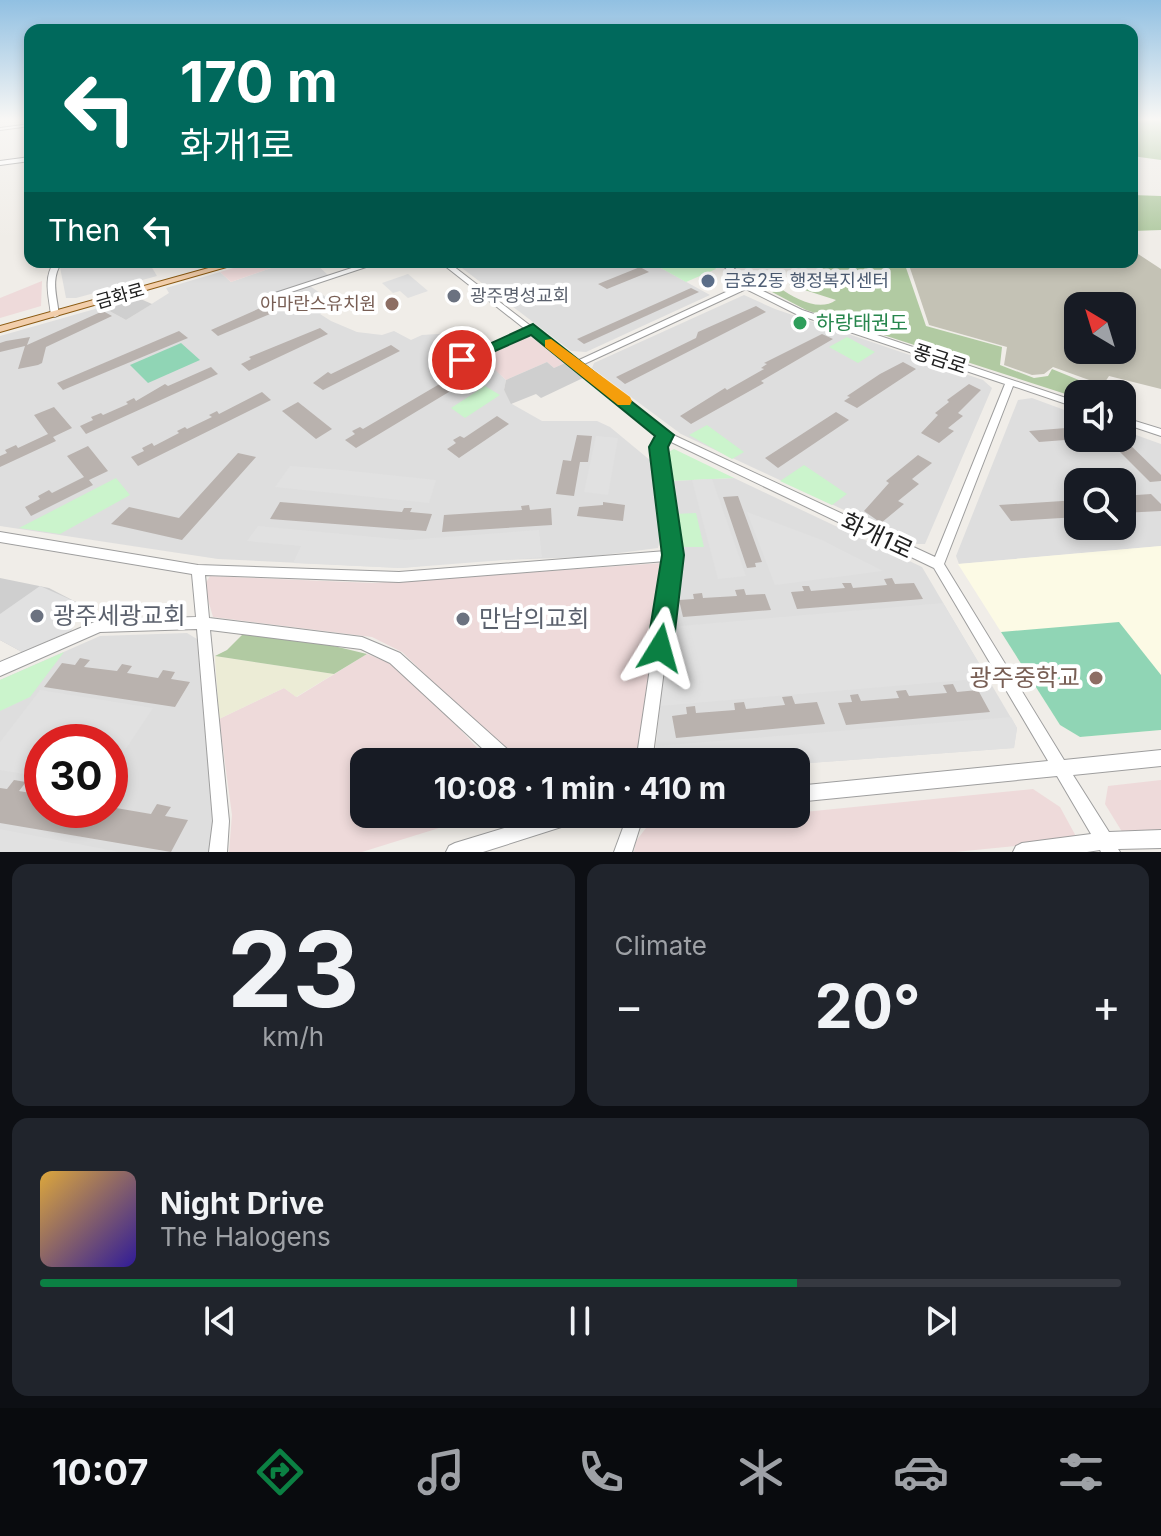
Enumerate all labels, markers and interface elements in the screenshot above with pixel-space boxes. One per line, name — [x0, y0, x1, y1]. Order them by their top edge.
text: 170 m — [180, 48, 338, 116]
icon: left — [48, 56, 152, 160]
text: 화개1로 — [180, 123, 294, 167]
icon: left — [136, 208, 180, 252]
text: Then — [48, 212, 120, 248]
place label: 금호2동 행정복지센터 — [724, 270, 889, 291]
marker: 금호2동 행정복지센터 — [699, 272, 717, 290]
street label: 금화로 — [93, 279, 147, 312]
place label: 광주명성교회 — [470, 285, 569, 306]
marker: 광주명성교회 — [445, 287, 463, 305]
north arrow — [1064, 292, 1136, 364]
map controls — [1064, 292, 1136, 540]
place label: 아마란스유치원 — [260, 293, 376, 314]
marker: 아마란스유치원 — [383, 295, 401, 313]
place label: 하랑태권도 — [816, 311, 908, 335]
marker: 하랑태권도 — [791, 314, 809, 332]
pin — [428, 326, 496, 394]
icon: arrive — [440, 338, 484, 382]
street label: 풍금로 — [910, 339, 970, 379]
button: sound — [1064, 380, 1136, 452]
button: search — [1064, 468, 1136, 540]
street label: 화개1로 — [837, 506, 918, 565]
place label: 광주세광교회 — [53, 601, 185, 630]
place label: 만남의교회 — [479, 604, 589, 633]
position arrow — [618, 606, 702, 690]
marker: 광주세광교회 — [28, 607, 46, 625]
marker: 만남의교회 — [454, 610, 472, 628]
place label: 광주중학교 — [970, 663, 1080, 692]
marker: 광주중학교 — [1087, 669, 1105, 687]
speed limit sign: 30 — [24, 724, 128, 828]
text: 10:08 · 1 min · 410 m — [434, 770, 726, 806]
text: 23 — [227, 906, 360, 1032]
text: Climate — [615, 930, 707, 961]
text: 20° — [815, 970, 921, 1042]
text: − — [615, 979, 644, 1033]
text: + — [1092, 979, 1121, 1033]
text: km/h — [262, 1021, 324, 1052]
text: Night Drive — [160, 1185, 324, 1221]
text: The Halogens — [160, 1221, 331, 1252]
icon: previous — [198, 1299, 242, 1343]
icon: pause — [558, 1299, 602, 1343]
icon: next — [919, 1299, 963, 1343]
icon: directions — [252, 1444, 308, 1500]
icon: music — [413, 1444, 469, 1500]
icon: phone — [573, 1444, 629, 1500]
icon: climate — [733, 1444, 789, 1500]
icon: car — [893, 1444, 949, 1500]
icon: filters — [1053, 1444, 1109, 1500]
text: 10:07 — [52, 1450, 148, 1494]

